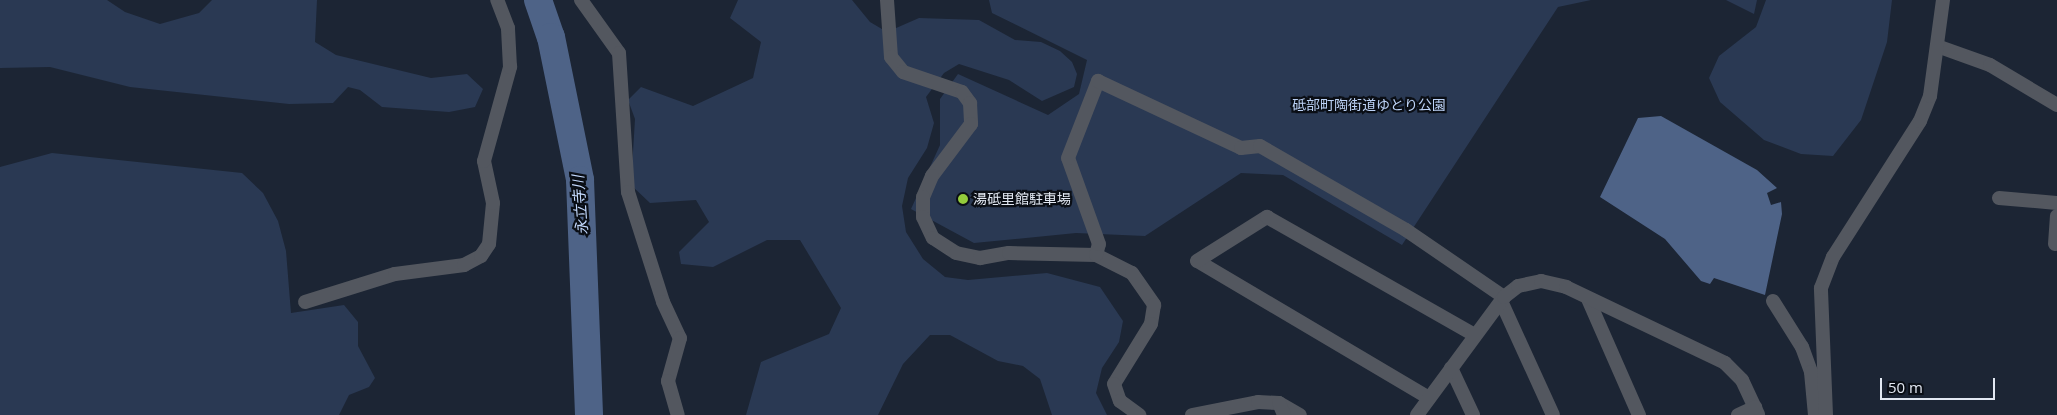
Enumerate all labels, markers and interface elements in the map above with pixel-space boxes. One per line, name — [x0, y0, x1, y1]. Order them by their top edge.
park label: 砥部町陶街道ゆとり公園 — [1292, 97, 1446, 113]
water label: 永立寺川 — [569, 174, 591, 236]
place label: 湯砥里館駐車場 — [973, 191, 1071, 207]
marker: 湯砥里館駐車場 — [957, 193, 969, 205]
scale bar — [1882, 368, 1997, 400]
text: 50 m — [1888, 377, 1923, 397]

